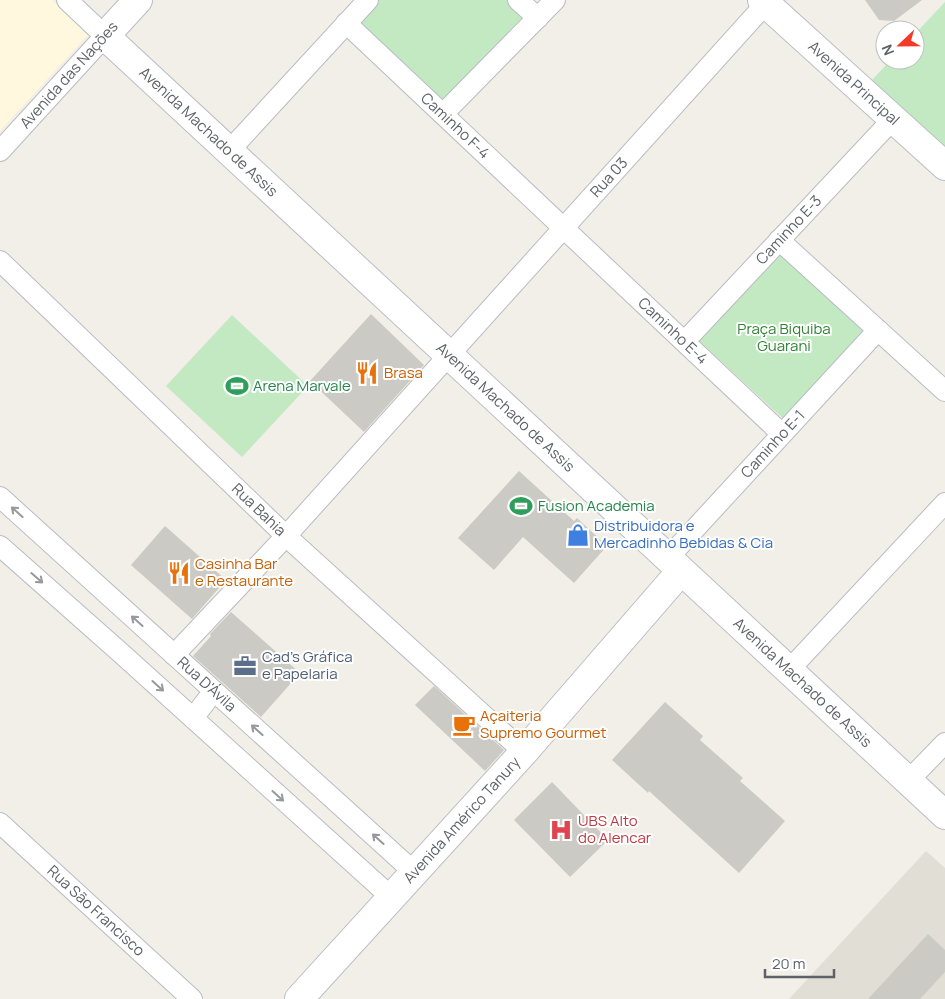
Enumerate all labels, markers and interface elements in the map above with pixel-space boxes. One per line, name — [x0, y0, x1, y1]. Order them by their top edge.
street label: Avenida das Nações — [15, 16, 123, 133]
north arrow — [875, 20, 925, 70]
street label: Avenida Principal — [804, 36, 904, 130]
text: N — [877, 42, 898, 58]
street label: Avenida Machado de Assis — [135, 62, 283, 201]
street label: Caminho F-4 — [416, 88, 495, 163]
street label: Rua 03 — [585, 153, 632, 202]
street label: Caminho E-3 — [751, 191, 826, 269]
street label: Caminho E-4 — [633, 292, 713, 369]
park label: Praça Biquiba Guarani — [737, 318, 831, 356]
street label: Avenida Machado de Assis — [432, 337, 580, 477]
restaurant icon: Brasa — [354, 360, 380, 386]
place label: Brasa — [384, 362, 423, 383]
sports icon: Arena Marvale — [224, 373, 250, 399]
place label: Arena Marvale — [253, 375, 351, 396]
street label: Caminho E-1 — [736, 405, 809, 482]
street label: Rua Bahia — [227, 478, 291, 541]
sports icon: Fusion Academia — [508, 493, 534, 519]
place label: Fusion Academia — [538, 495, 655, 516]
one-way arrow — [10, 506, 23, 518]
place label: Distribuidora e Mercadinho Bebidas & Cia — [594, 515, 773, 553]
shop icon: Distribuidora e Mercadinho Bebidas & Cia — [565, 522, 591, 548]
place label: Casinha Bar e Restaurante — [195, 553, 293, 591]
restaurant icon: Casinha Bar e Restaurante — [166, 560, 192, 586]
one-way arrow — [30, 572, 43, 584]
street label: Avenida Machado de Assis — [729, 613, 877, 752]
one-way arrow — [130, 615, 143, 627]
place label: Cad's Gráfica e Papelaria — [262, 646, 353, 684]
street label: Rua D'Ávila — [173, 652, 241, 716]
office icon: Cad's Gráfica e Papelaria — [232, 653, 258, 679]
one-way arrow — [151, 680, 164, 692]
place label: Açaiteria Supremo Gourmet — [480, 705, 607, 743]
cafe icon: Açaiteria Supremo Gourmet — [451, 712, 477, 738]
one-way arrow — [251, 725, 264, 736]
street label: Avenida Américo Tanury — [398, 752, 525, 888]
one-way arrow — [272, 790, 285, 801]
place label: UBS Alto do Alencar — [578, 810, 652, 848]
hospital icon: UBS Alto do Alencar — [548, 817, 574, 843]
one-way arrow — [371, 834, 384, 845]
street label: Rua São Francisco — [43, 860, 150, 961]
scale bar — [765, 946, 834, 978]
text: 20 m — [772, 953, 805, 974]

